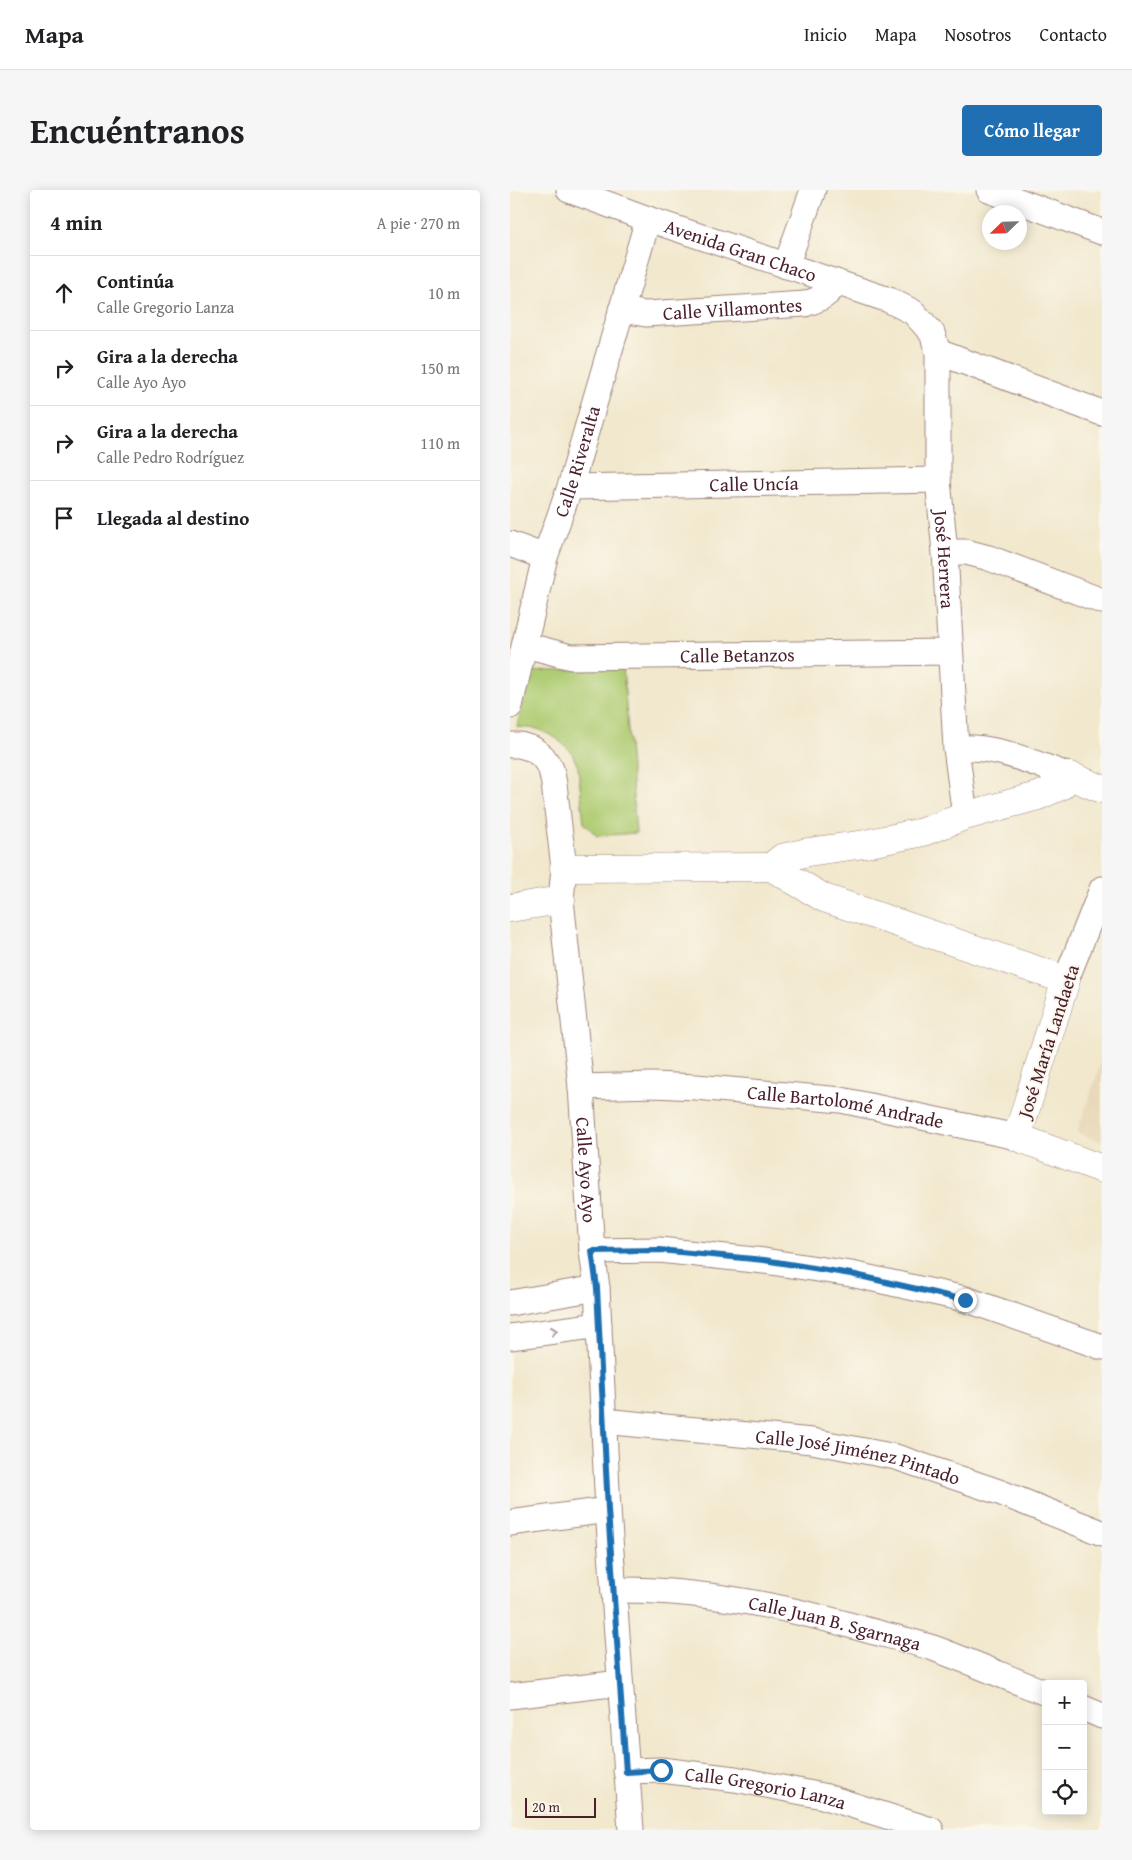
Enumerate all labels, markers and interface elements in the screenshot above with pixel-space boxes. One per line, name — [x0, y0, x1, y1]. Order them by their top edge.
text: Mapa — [25, 17, 84, 52]
text: Inicio — [804, 21, 847, 48]
text: Mapa — [875, 21, 916, 48]
text: Nosotros — [944, 21, 1012, 48]
text: Contacto — [1040, 21, 1107, 48]
text: Encuéntranos — [30, 105, 245, 156]
button: Cómo llegar — [962, 105, 1102, 156]
north arrow — [982, 205, 1027, 250]
text: 4 min — [50, 207, 102, 238]
text: A pie · 270 m — [377, 211, 460, 235]
street label: Avenida Gran Chaco — [661, 212, 820, 289]
text: Continúa — [97, 267, 174, 295]
icon: ahead — [50, 279, 78, 307]
text: 10 m — [428, 281, 460, 305]
street label: Calle Villamontes — [662, 290, 803, 327]
text: Calle Gregorio Lanza — [97, 295, 234, 319]
text: Gira a la derecha — [97, 342, 238, 370]
icon: right — [50, 354, 78, 382]
text: 150 m — [420, 356, 460, 380]
text: Calle Ayo Ayo — [97, 370, 186, 394]
street label: Calle Riveralta — [546, 402, 607, 521]
text: Gira a la derecha — [97, 417, 238, 445]
icon: right — [50, 429, 78, 457]
text: 110 m — [420, 431, 460, 455]
text: Calle Pedro Rodríguez — [97, 445, 244, 469]
street label: Calle Uncía — [709, 469, 799, 498]
icon: arrive — [50, 504, 78, 532]
text: Llegada al destino — [97, 504, 249, 532]
street label: José Herrera — [927, 507, 962, 609]
street label: Calle Betanzos — [680, 640, 795, 670]
street label: José María Landaeta — [1009, 961, 1086, 1123]
street label: Calle Bartolomé Andrade — [746, 1078, 946, 1135]
street label: Calle Ayo Ayo — [569, 1116, 604, 1224]
route end — [954, 1289, 977, 1312]
one-way arrow — [551, 1326, 559, 1337]
street label: Calle José Jiménez Pintado — [754, 1422, 964, 1492]
street label: Calle Juan B. Sgarnaga — [747, 1588, 924, 1658]
map controls — [1042, 1680, 1087, 1815]
button: + — [1042, 1680, 1087, 1725]
button: − — [1042, 1725, 1087, 1770]
route start — [650, 1759, 673, 1782]
street label: Calle Gregorio Lanza — [683, 1759, 850, 1816]
button: locate — [1042, 1770, 1087, 1815]
scale bar — [525, 1795, 596, 1818]
text: 20 m — [532, 1797, 560, 1817]

